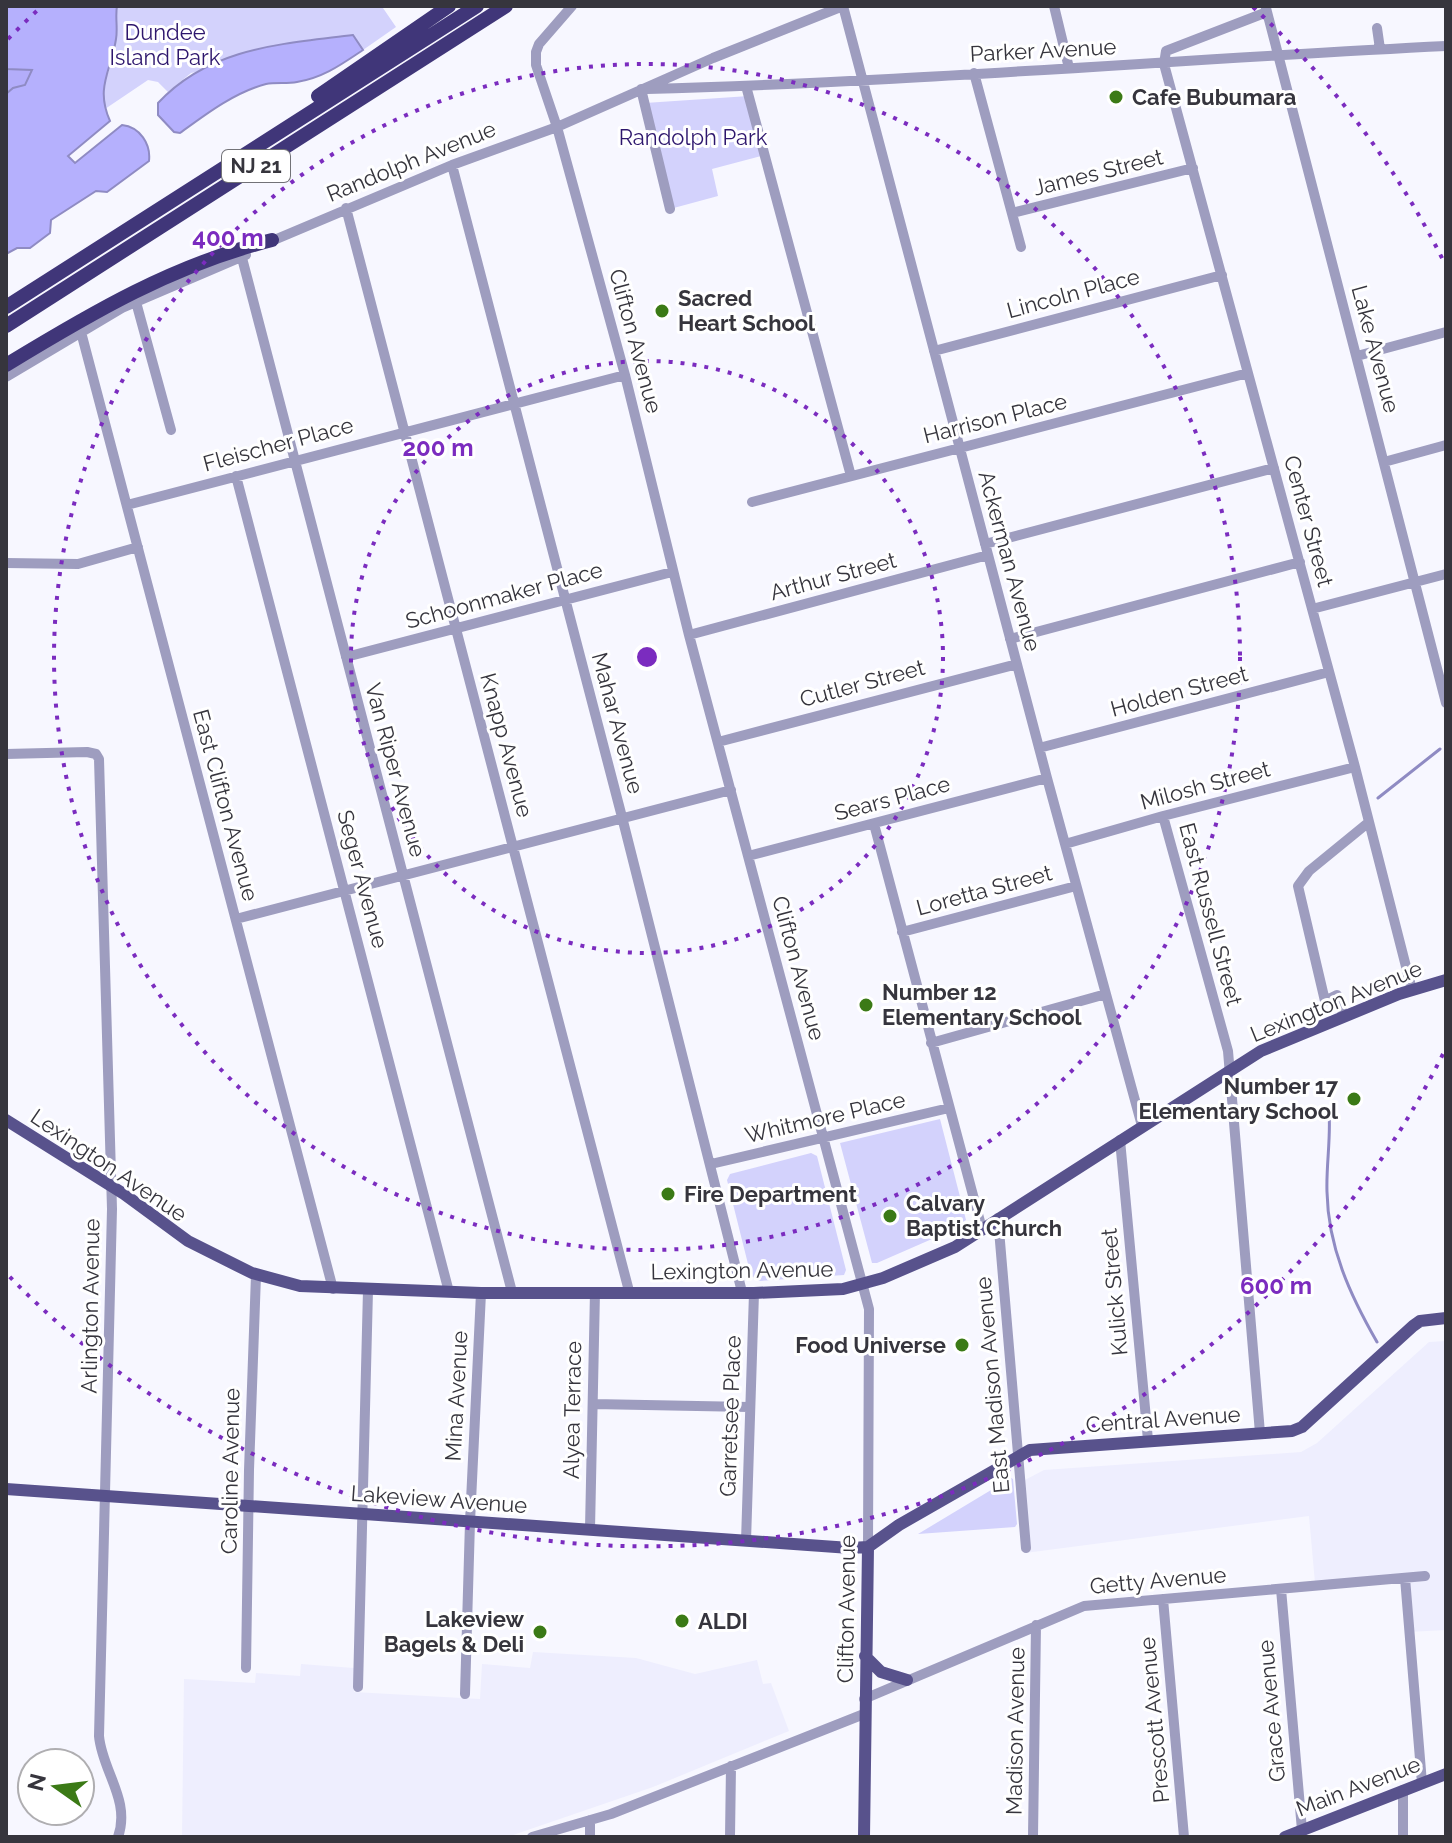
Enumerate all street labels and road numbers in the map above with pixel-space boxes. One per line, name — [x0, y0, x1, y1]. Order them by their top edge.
street label: Parker Avenue — [969, 33, 1117, 67]
street label: Randolph Avenue — [323, 115, 500, 207]
street label: James Street — [1030, 143, 1166, 201]
road number: NJ 21 — [222, 150, 290, 182]
street label: Lincoln Place — [1004, 263, 1142, 323]
street label: Clifton Avenue — [604, 266, 668, 416]
street label: Lake Avenue — [1346, 282, 1406, 416]
street label: Harrison Place — [921, 388, 1070, 448]
street label: Fleischer Place — [200, 411, 356, 477]
street label: Center Street — [1279, 453, 1339, 590]
street label: Ackerman Avenue — [973, 468, 1047, 654]
street label: Arthur Street — [767, 546, 900, 605]
street label: Schoonmaker Place — [403, 556, 605, 634]
street label: Mahar Avenue — [587, 649, 649, 797]
street label: Cutler Street — [797, 654, 928, 712]
street label: Holden Street — [1107, 660, 1251, 722]
street label: Knapp Avenue — [475, 670, 539, 820]
street label: Van Riper Avenue — [360, 680, 432, 860]
street label: East Clifton Avenue — [188, 706, 264, 904]
street label: Milosh Street — [1137, 755, 1273, 815]
street label: Sears Place — [831, 770, 953, 826]
street label: Seger Avenue — [332, 807, 394, 951]
street label: East Russell Street — [1174, 820, 1248, 1009]
street label: Loretta Street — [913, 859, 1055, 921]
street label: Clifton Avenue — [767, 893, 831, 1043]
street label: Lexington Avenue — [1246, 955, 1426, 1047]
street label: Whitmore Place — [742, 1086, 908, 1148]
street label: Lexington Avenue — [26, 1103, 192, 1227]
street label: Arlington Avenue — [75, 1218, 105, 1394]
street label: Kulick Street — [1095, 1227, 1133, 1357]
street label: Lexington Avenue — [650, 1255, 834, 1285]
street label: East Madison Avenue — [970, 1276, 1014, 1494]
street label: Mina Avenue — [440, 1330, 472, 1462]
street label: Garretsee Place — [714, 1335, 746, 1497]
street label: Alyea Terrace — [558, 1341, 586, 1479]
street label: Caroline Avenue — [216, 1388, 244, 1554]
street label: Central Avenue — [1085, 1401, 1241, 1437]
street label: Lakeview Avenue — [350, 1480, 528, 1518]
street label: Clifton Avenue — [832, 1535, 860, 1683]
street label: Getty Avenue — [1089, 1561, 1227, 1599]
street label: Prescott Avenue — [1134, 1636, 1174, 1804]
street label: Grace Avenue — [1252, 1639, 1290, 1783]
street label: Madison Avenue — [1001, 1647, 1029, 1815]
street label: Main Avenue — [1292, 1750, 1424, 1822]

